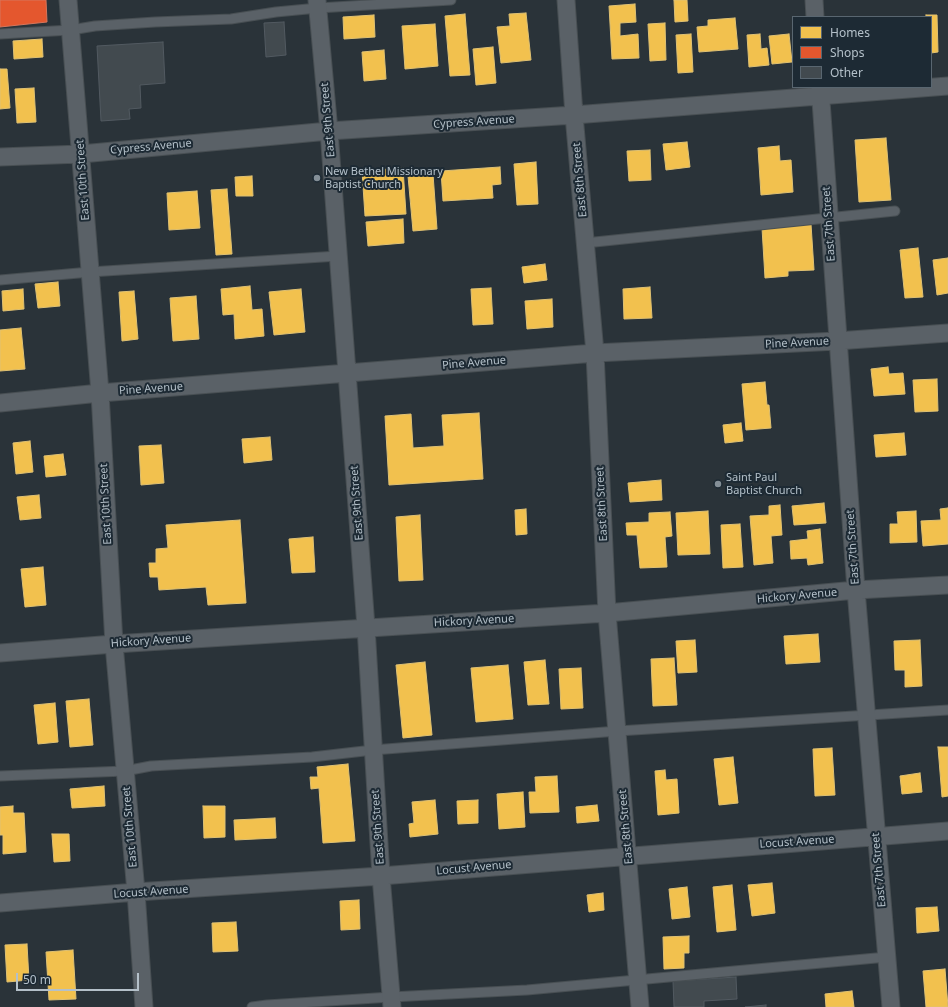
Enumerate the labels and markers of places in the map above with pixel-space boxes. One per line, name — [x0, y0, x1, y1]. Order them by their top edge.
place label: New Bethel Missionary Baptist Church — [325, 165, 443, 191]
marker: New Bethel Missionary Baptist Church — [312, 173, 322, 183]
place label: Saint Paul Baptist Church — [726, 471, 802, 497]
marker: Saint Paul Baptist Church — [713, 479, 723, 489]

